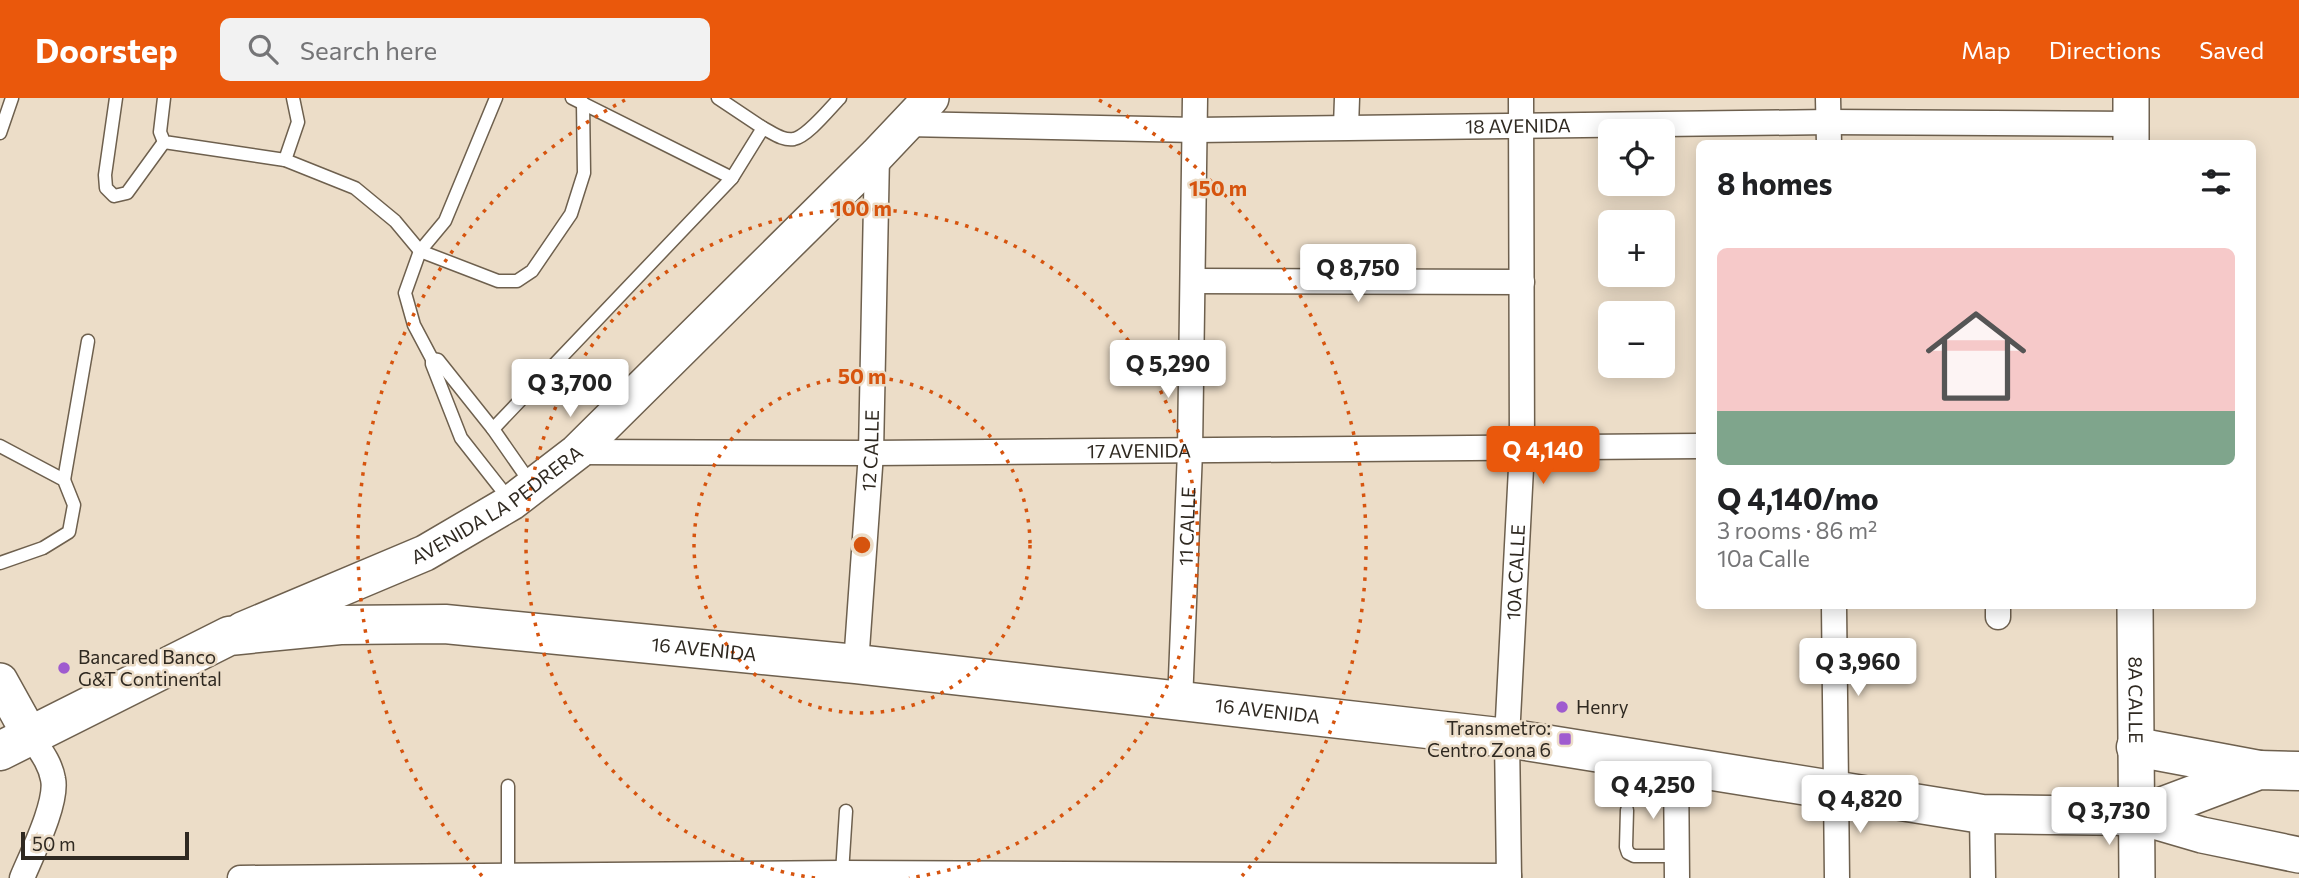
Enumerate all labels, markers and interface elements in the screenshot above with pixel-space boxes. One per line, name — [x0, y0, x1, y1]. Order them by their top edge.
search box — [220, 18, 710, 81]
text: Doorstep — [35, 29, 178, 70]
icon: search — [244, 30, 282, 68]
text: Search here — [300, 34, 437, 65]
text: Map — [1961, 35, 2011, 64]
text: Directions — [2049, 35, 2161, 64]
text: Saved — [2199, 35, 2264, 64]
street label: 18 AVENIDA — [1465, 113, 1571, 138]
map controls — [1598, 119, 1675, 378]
button: locate — [1598, 119, 1675, 196]
icon: filters — [2197, 163, 2235, 201]
text: 8 homes — [1717, 164, 1833, 201]
text: 150 m — [1189, 175, 1247, 200]
text: 100 m — [832, 195, 892, 220]
button: + — [1598, 210, 1675, 287]
pin: Q 8,750 — [1293, 244, 1423, 304]
text: Q 8,750 — [1316, 253, 1400, 281]
icon: home — [1913, 293, 2039, 419]
button: − — [1598, 301, 1675, 378]
pin: Q 5,290 — [1103, 341, 1233, 400]
text: Q 5,290 — [1126, 349, 1210, 377]
pin: Q 3,700 — [505, 360, 635, 419]
text: 50 m — [838, 363, 886, 388]
text: Q 3,700 — [528, 368, 612, 396]
street label: 12 CALLE — [856, 410, 883, 492]
pin: Q 4,140 — [1478, 426, 1608, 486]
text: Q 4,140 — [1503, 435, 1584, 463]
street label: 17 AVENIDA — [1087, 438, 1191, 462]
street label: AVENIDA LA PEDRERA — [408, 440, 587, 569]
text: Q 4,140/mo — [1717, 479, 1879, 516]
street label: 11 CALLE — [1173, 486, 1200, 566]
text: 3 rooms · 86 m² — [1717, 516, 1877, 544]
street label: 10A CALLE — [1501, 524, 1529, 621]
centre of rings — [850, 533, 874, 557]
text: 10a Calle — [1717, 544, 1810, 572]
street label: 16 AVENIDA — [650, 632, 758, 665]
pin: Q 3,960 — [1793, 638, 1923, 698]
place label: Bancared Banco G&T Continental — [78, 645, 222, 690]
text: Q 3,960 — [1815, 647, 1901, 675]
street label: 8A CALLE — [2124, 656, 2148, 744]
marker: Bancared Banco G&T Continental — [56, 660, 72, 676]
street label: 16 AVENIDA — [1214, 693, 1321, 728]
place label: Henry — [1576, 695, 1629, 718]
marker: Henry — [1554, 699, 1570, 715]
place label: Transmetro: Centro Zona 6 — [1427, 716, 1551, 761]
marker: Transmetro: Centro Zona 6 — [1557, 731, 1573, 747]
pin: Q 4,250 — [1588, 762, 1718, 821]
text: Q 4,250 — [1611, 770, 1695, 798]
pin: Q 4,820 — [1795, 776, 1925, 835]
text: Q 4,820 — [1818, 784, 1902, 812]
pin: Q 3,730 — [2044, 788, 2174, 847]
text: Q 3,730 — [2067, 796, 2151, 824]
scale bar — [21, 829, 189, 861]
text: 50 m — [32, 832, 76, 855]

